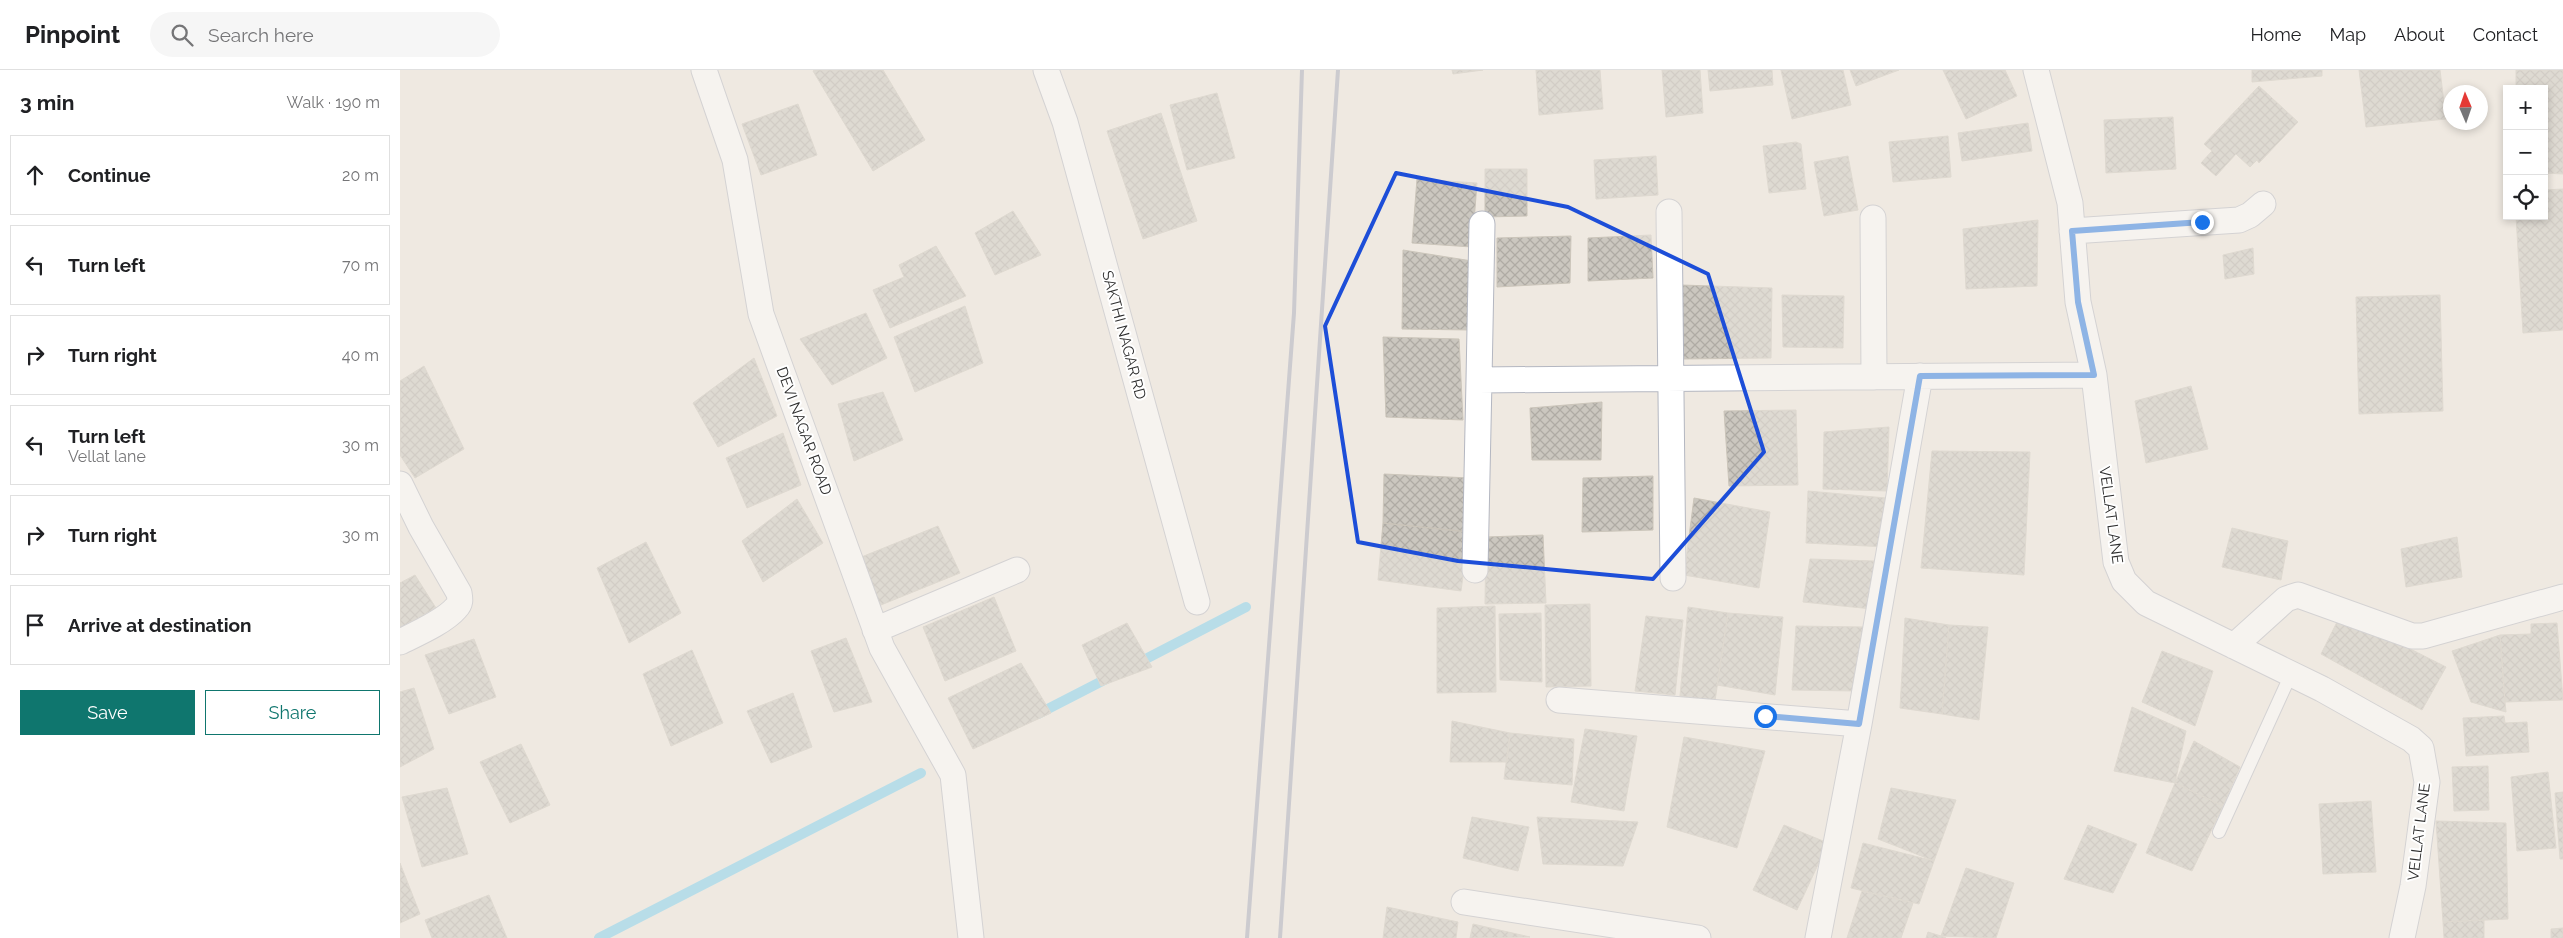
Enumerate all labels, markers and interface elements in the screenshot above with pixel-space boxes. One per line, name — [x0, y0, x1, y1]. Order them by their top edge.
search box — [150, 12, 500, 57]
text: Pinpoint — [25, 20, 120, 49]
icon: search — [168, 21, 196, 49]
text: Search here — [208, 24, 314, 46]
text: Home — [2250, 24, 2301, 45]
text: Map — [2329, 24, 2366, 45]
text: About — [2394, 24, 2445, 45]
text: Contact — [2473, 24, 2538, 45]
north arrow — [2443, 85, 2488, 130]
map controls — [2503, 85, 2548, 220]
button: + — [2503, 85, 2548, 130]
text: 3 min — [20, 90, 74, 115]
text: Walk · 190 m — [287, 93, 380, 112]
button: − — [2503, 130, 2548, 175]
icon: ahead — [21, 161, 49, 189]
text: Continue — [68, 164, 151, 186]
text: 20 m — [342, 166, 379, 185]
button: locate — [2503, 175, 2548, 220]
route end — [2191, 211, 2214, 234]
icon: left — [21, 251, 49, 279]
text: Turn left — [68, 254, 145, 276]
text: 70 m — [342, 256, 379, 275]
street label: SAKTHI NAGAR RD — [1098, 269, 1150, 402]
icon: right — [21, 341, 49, 369]
text: Turn right — [68, 344, 157, 366]
text: 40 m — [342, 346, 379, 365]
street label: DEVI NAGAR ROAD — [772, 365, 836, 498]
text: Turn left — [68, 425, 145, 447]
icon: left — [21, 431, 49, 459]
text: 30 m — [342, 436, 379, 455]
text: Vellat lane — [68, 447, 146, 466]
street label: VELLAT LANE — [2095, 465, 2127, 565]
icon: right — [21, 521, 49, 549]
text: Turn right — [68, 524, 157, 546]
text: 30 m — [342, 526, 379, 545]
icon: arrive — [21, 611, 49, 639]
text: Arrive at destination — [68, 614, 252, 636]
button: Save — [20, 690, 195, 735]
button: Share — [205, 690, 380, 735]
route start — [1754, 705, 1777, 728]
street label: VELLAT LANE — [2404, 782, 2434, 882]

